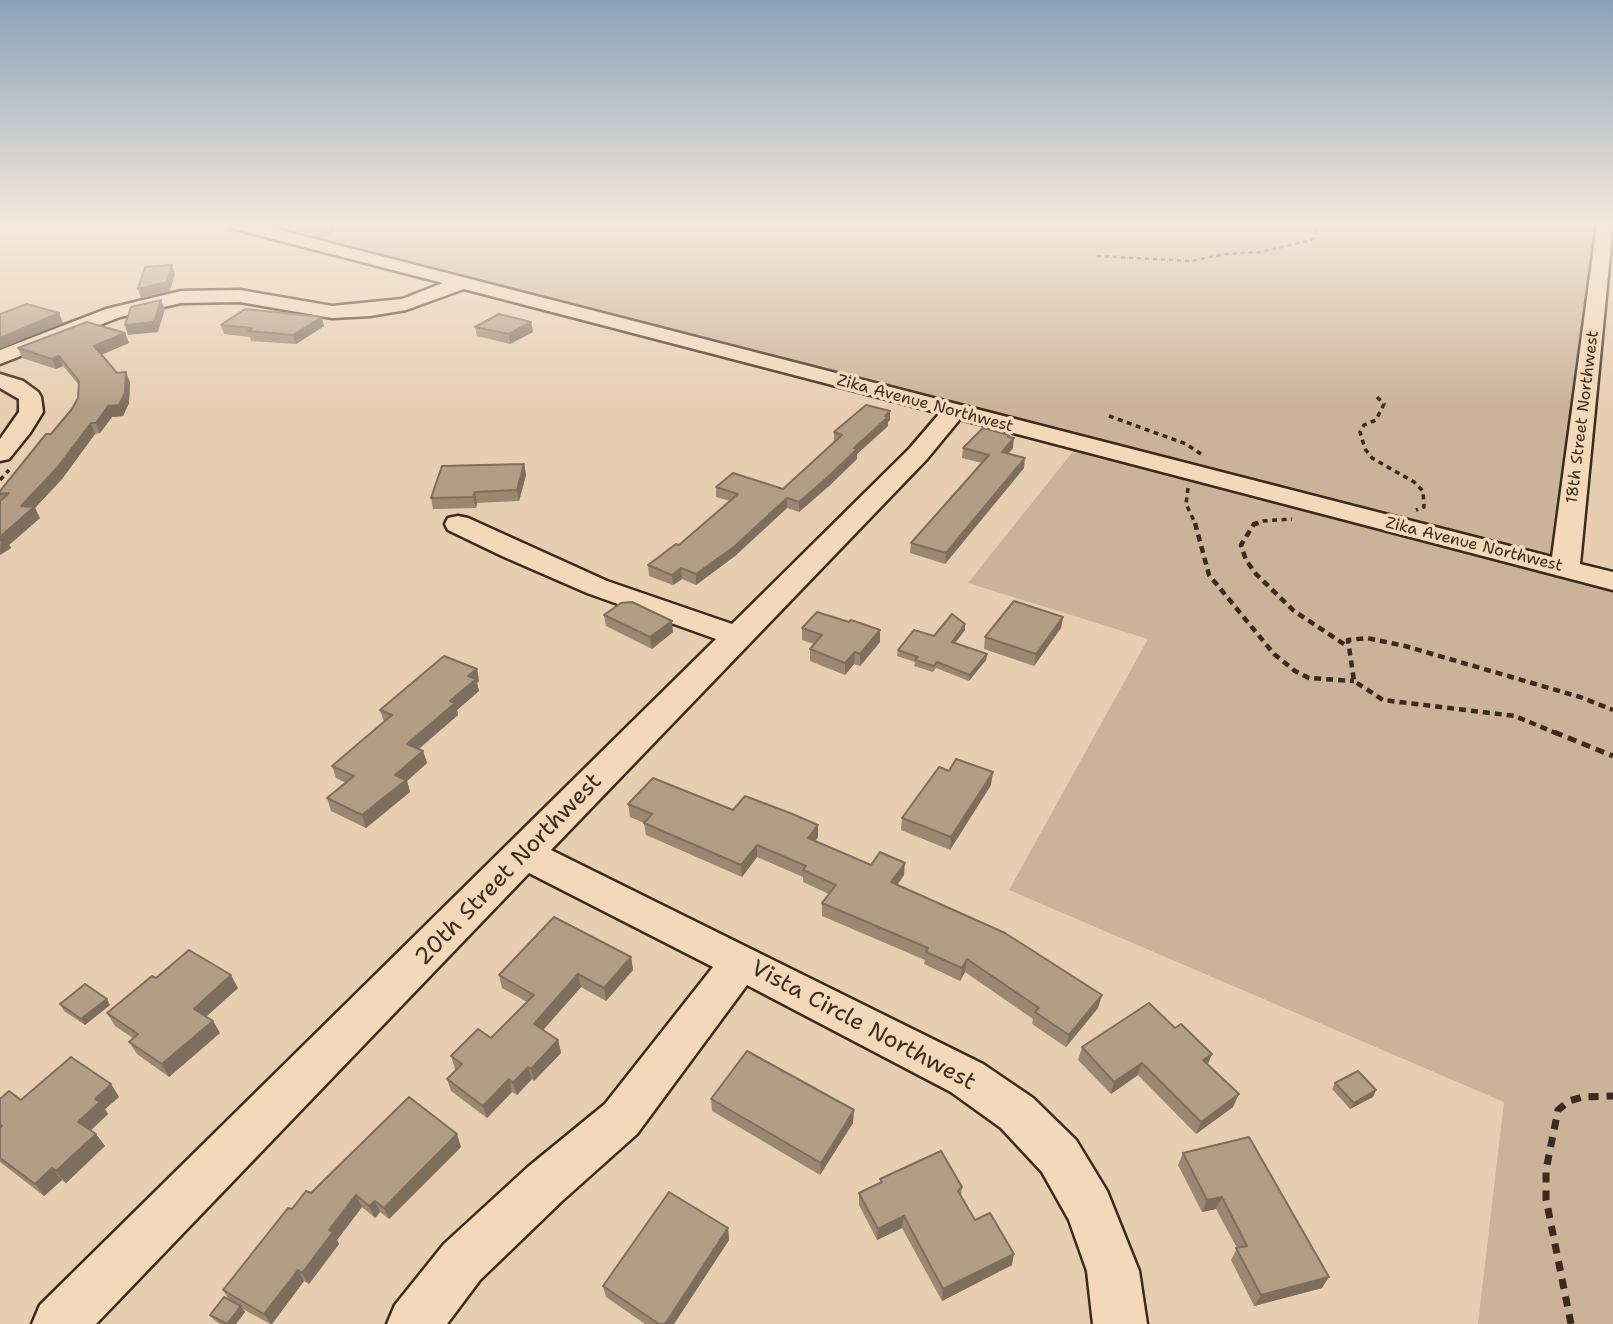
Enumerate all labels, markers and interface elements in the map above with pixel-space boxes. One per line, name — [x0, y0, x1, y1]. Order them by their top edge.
street label: 18th Street Northwest — [1563, 329, 1603, 505]
street label: Zika Avenue Northwest — [835, 371, 1015, 437]
street label: Zika Avenue Northwest — [1383, 514, 1565, 576]
street label: 20th Street Northwest — [410, 768, 608, 972]
street label: Vista Circle Northwest — [746, 955, 980, 1097]

